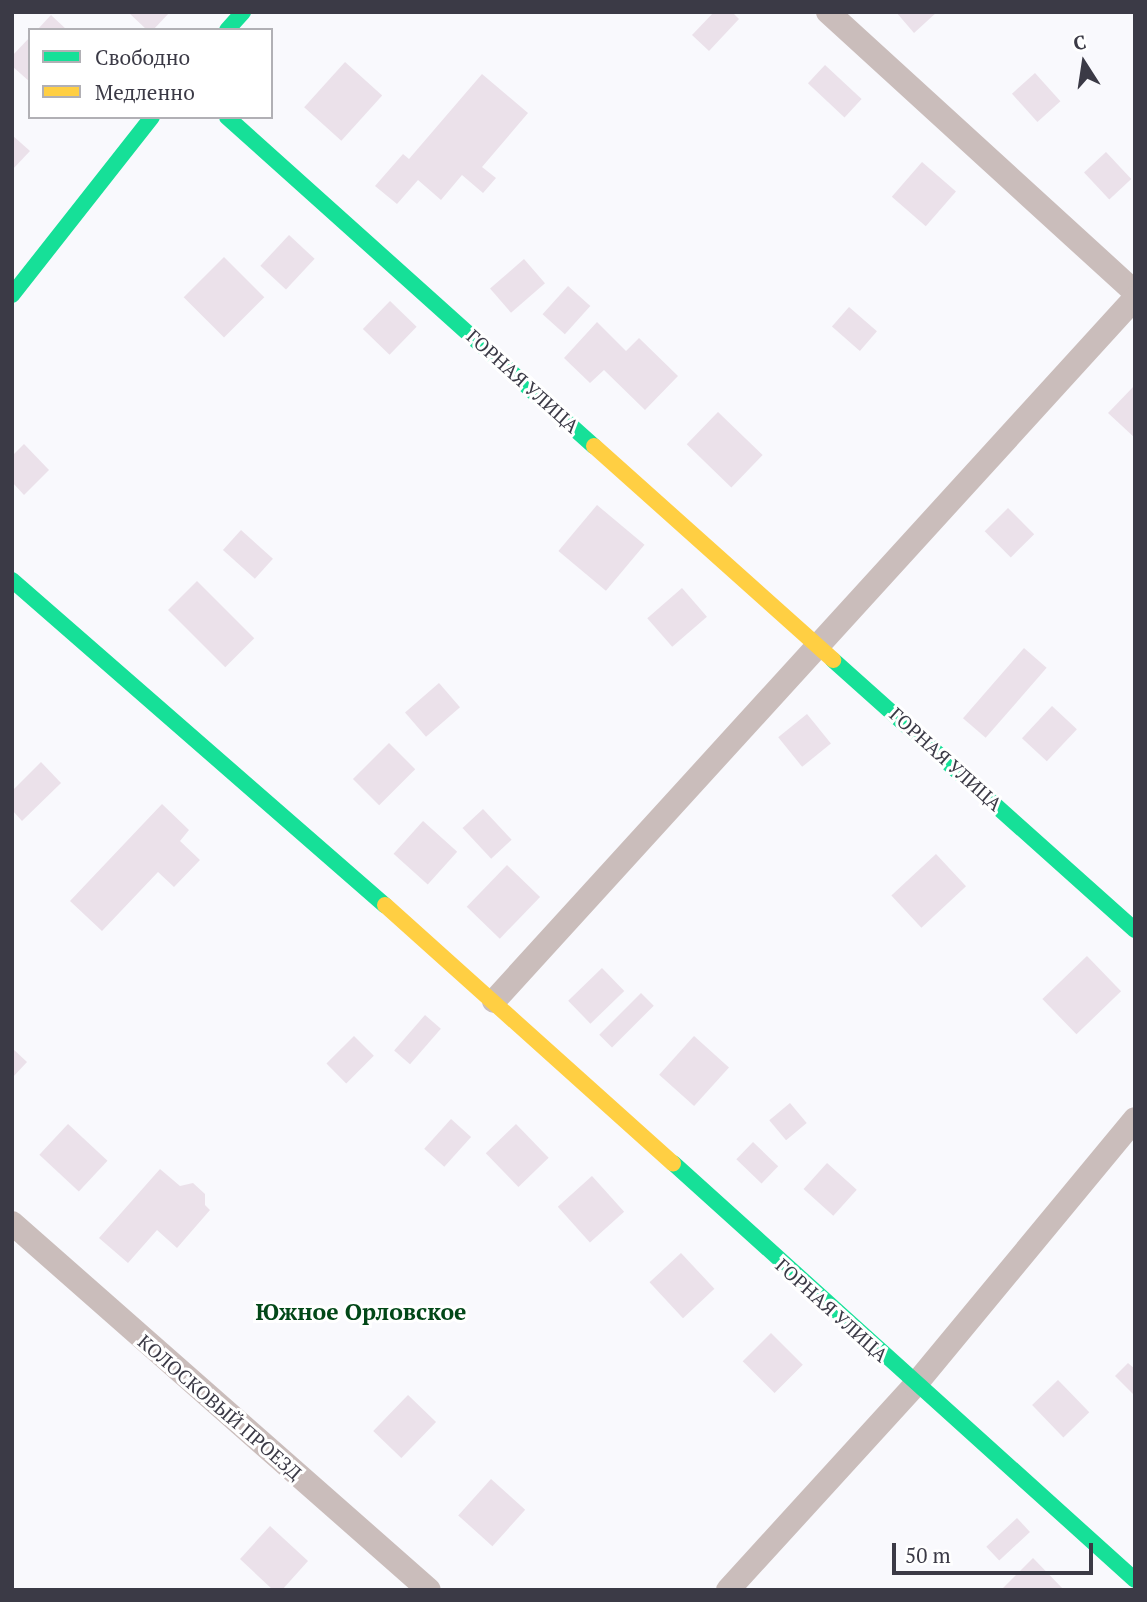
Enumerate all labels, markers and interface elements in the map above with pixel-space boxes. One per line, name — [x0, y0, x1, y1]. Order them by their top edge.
legend — [28, 28, 273, 119]
north arrow — [1049, 28, 1119, 98]
text: С — [1071, 28, 1088, 55]
text: Свободно — [95, 43, 190, 71]
text: Медленно — [95, 78, 195, 106]
street label: ГОРНАЯ УЛИЦА — [462, 324, 584, 438]
street label: ГОРНАЯ УЛИЦА — [885, 702, 1007, 816]
street label: ГОРНАЯ УЛИЦА — [771, 1253, 893, 1367]
district label: Южное Орловское — [256, 1298, 466, 1326]
street label: КОЛОСКОВЫЙ ПРОЕЗД — [133, 1330, 307, 1484]
scale bar — [895, 1528, 1096, 1572]
text: 50 m — [905, 1541, 951, 1569]

